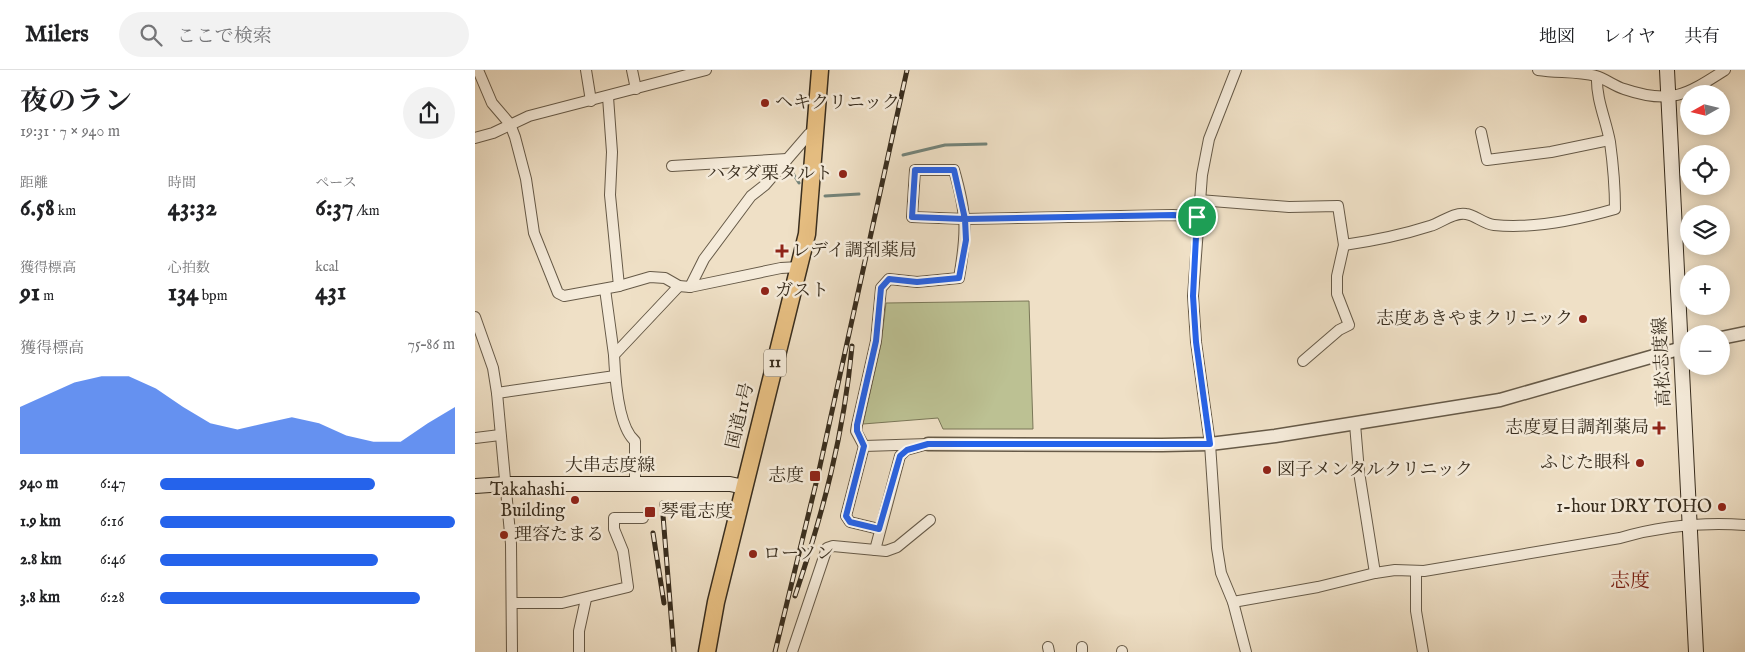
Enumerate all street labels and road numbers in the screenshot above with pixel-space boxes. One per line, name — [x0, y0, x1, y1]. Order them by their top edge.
street label: 高松志度線 — [1649, 316, 1677, 408]
road number: 11 — [764, 350, 786, 376]
street label: 国道11号 — [722, 381, 760, 451]
street label: 大串志度線 — [565, 455, 655, 478]

